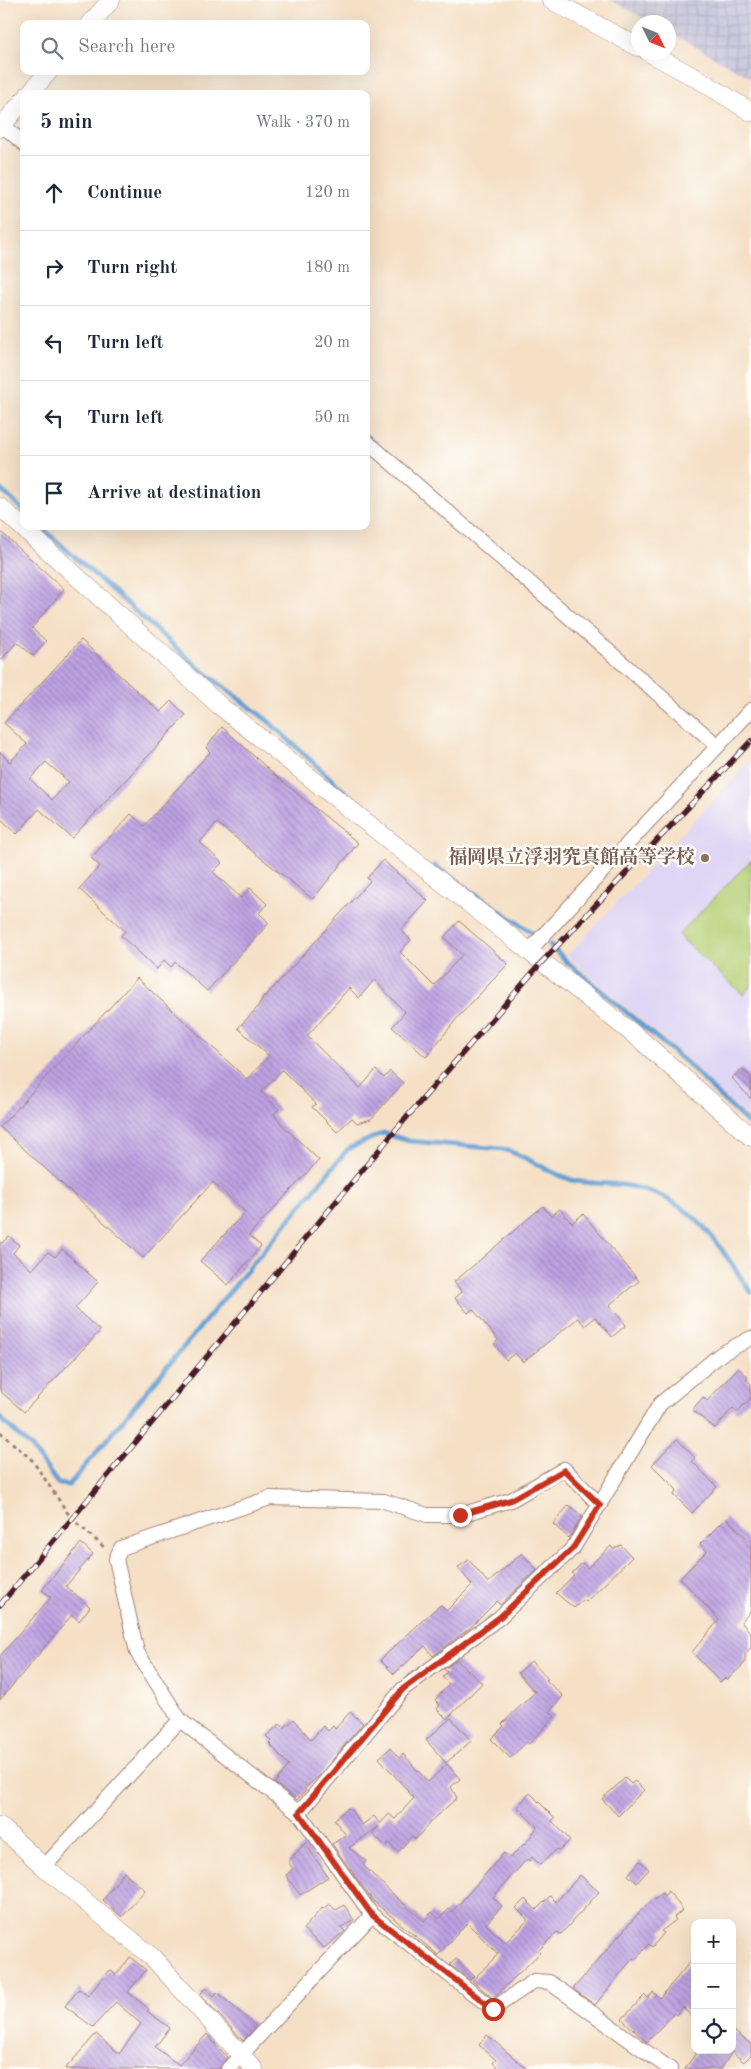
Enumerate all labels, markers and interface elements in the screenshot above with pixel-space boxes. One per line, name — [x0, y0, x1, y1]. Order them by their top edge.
north arrow — [631, 15, 676, 60]
search box — [20, 20, 370, 75]
icon: search — [38, 34, 66, 62]
text: Search here — [78, 38, 175, 57]
text: 5 min — [40, 112, 93, 133]
text: Walk · 370 m — [255, 115, 350, 131]
icon: ahead — [40, 179, 68, 207]
text: Continue — [87, 184, 162, 203]
text: 120 m — [305, 185, 350, 201]
icon: right — [40, 254, 68, 282]
text: Turn right — [87, 259, 177, 278]
text: 180 m — [305, 260, 350, 276]
icon: left — [40, 329, 68, 357]
text: Turn left — [87, 334, 164, 353]
text: 20 m — [314, 335, 350, 351]
icon: left — [40, 404, 68, 432]
text: Turn left — [87, 409, 164, 428]
text: 50 m — [314, 410, 350, 426]
icon: arrive — [40, 479, 68, 507]
text: Arrive at destination — [87, 484, 261, 503]
place label: 福岡県立浮羽究真館高等学校 — [448, 846, 695, 868]
marker: 福岡県立浮羽究真館高等学校 — [699, 852, 711, 864]
route end — [449, 1504, 472, 1527]
map controls — [691, 1919, 736, 2054]
button: + — [691, 1919, 736, 1964]
button: − — [691, 1964, 736, 2009]
route start — [482, 1998, 505, 2021]
button: locate — [691, 2009, 736, 2054]

